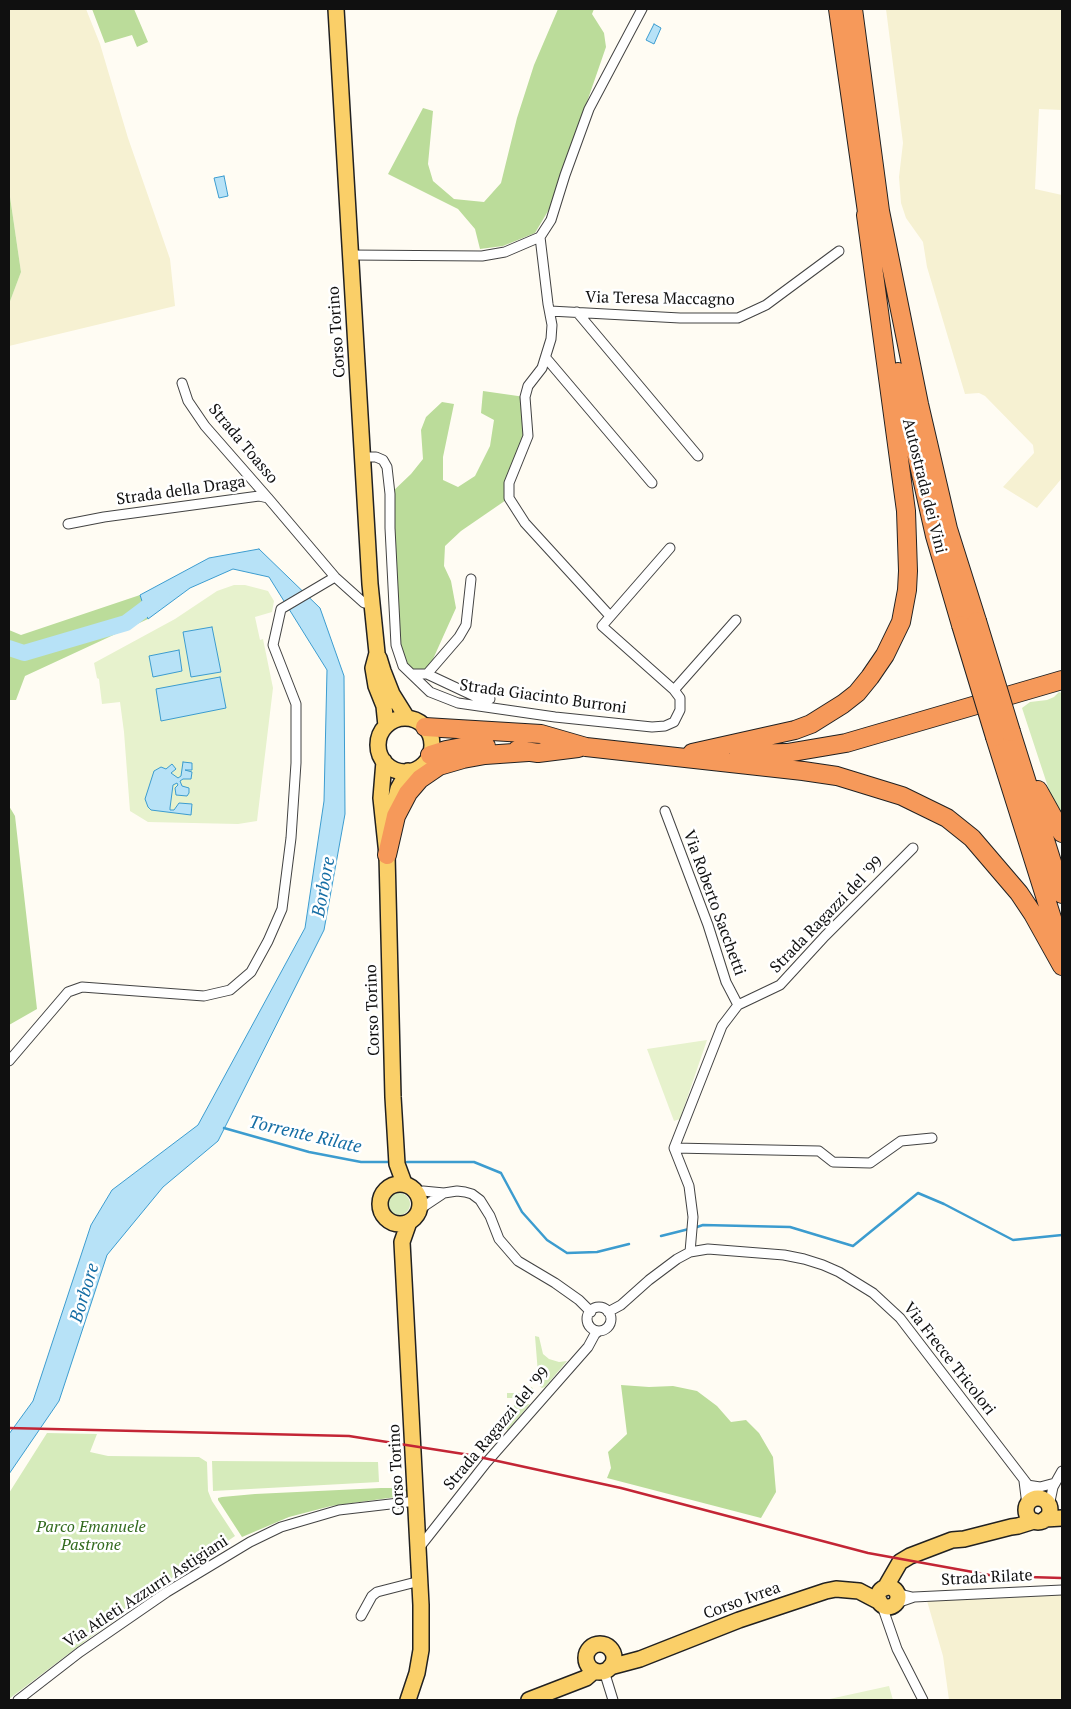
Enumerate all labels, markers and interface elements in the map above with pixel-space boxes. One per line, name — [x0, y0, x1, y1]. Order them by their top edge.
street label: Corso Torino — [324, 286, 350, 378]
street label: Via Teresa Maccagno — [585, 288, 735, 310]
street label: Strada Toasso — [204, 400, 282, 488]
street label: Autostrada dei Vini — [898, 416, 950, 556]
street label: Strada della Draga — [115, 472, 247, 510]
street label: Strada Giacinto Burroni — [458, 676, 628, 718]
street label: Via Roberto Sacchetti — [679, 828, 749, 978]
street label: Strada Ragazzi del '99 — [766, 853, 888, 977]
water label: Borbore — [308, 855, 340, 919]
street label: Corso Torino — [362, 964, 384, 1056]
water label: Torrente Rilate — [246, 1112, 364, 1158]
water label: Borbore — [66, 1261, 104, 1325]
street label: Via Frecce Tricolori — [899, 1299, 999, 1419]
street label: Strada Ragazzi del '99 — [440, 1364, 554, 1494]
street label: Corso Torino — [385, 1424, 409, 1516]
park label: Parco Emanuele Pastrone — [36, 1517, 146, 1555]
street label: Via Atleti Azzurri Astigiani — [60, 1532, 232, 1652]
street label: Strada Rilate — [941, 1566, 1033, 1590]
street label: Corso Ivrea — [701, 1578, 783, 1624]

